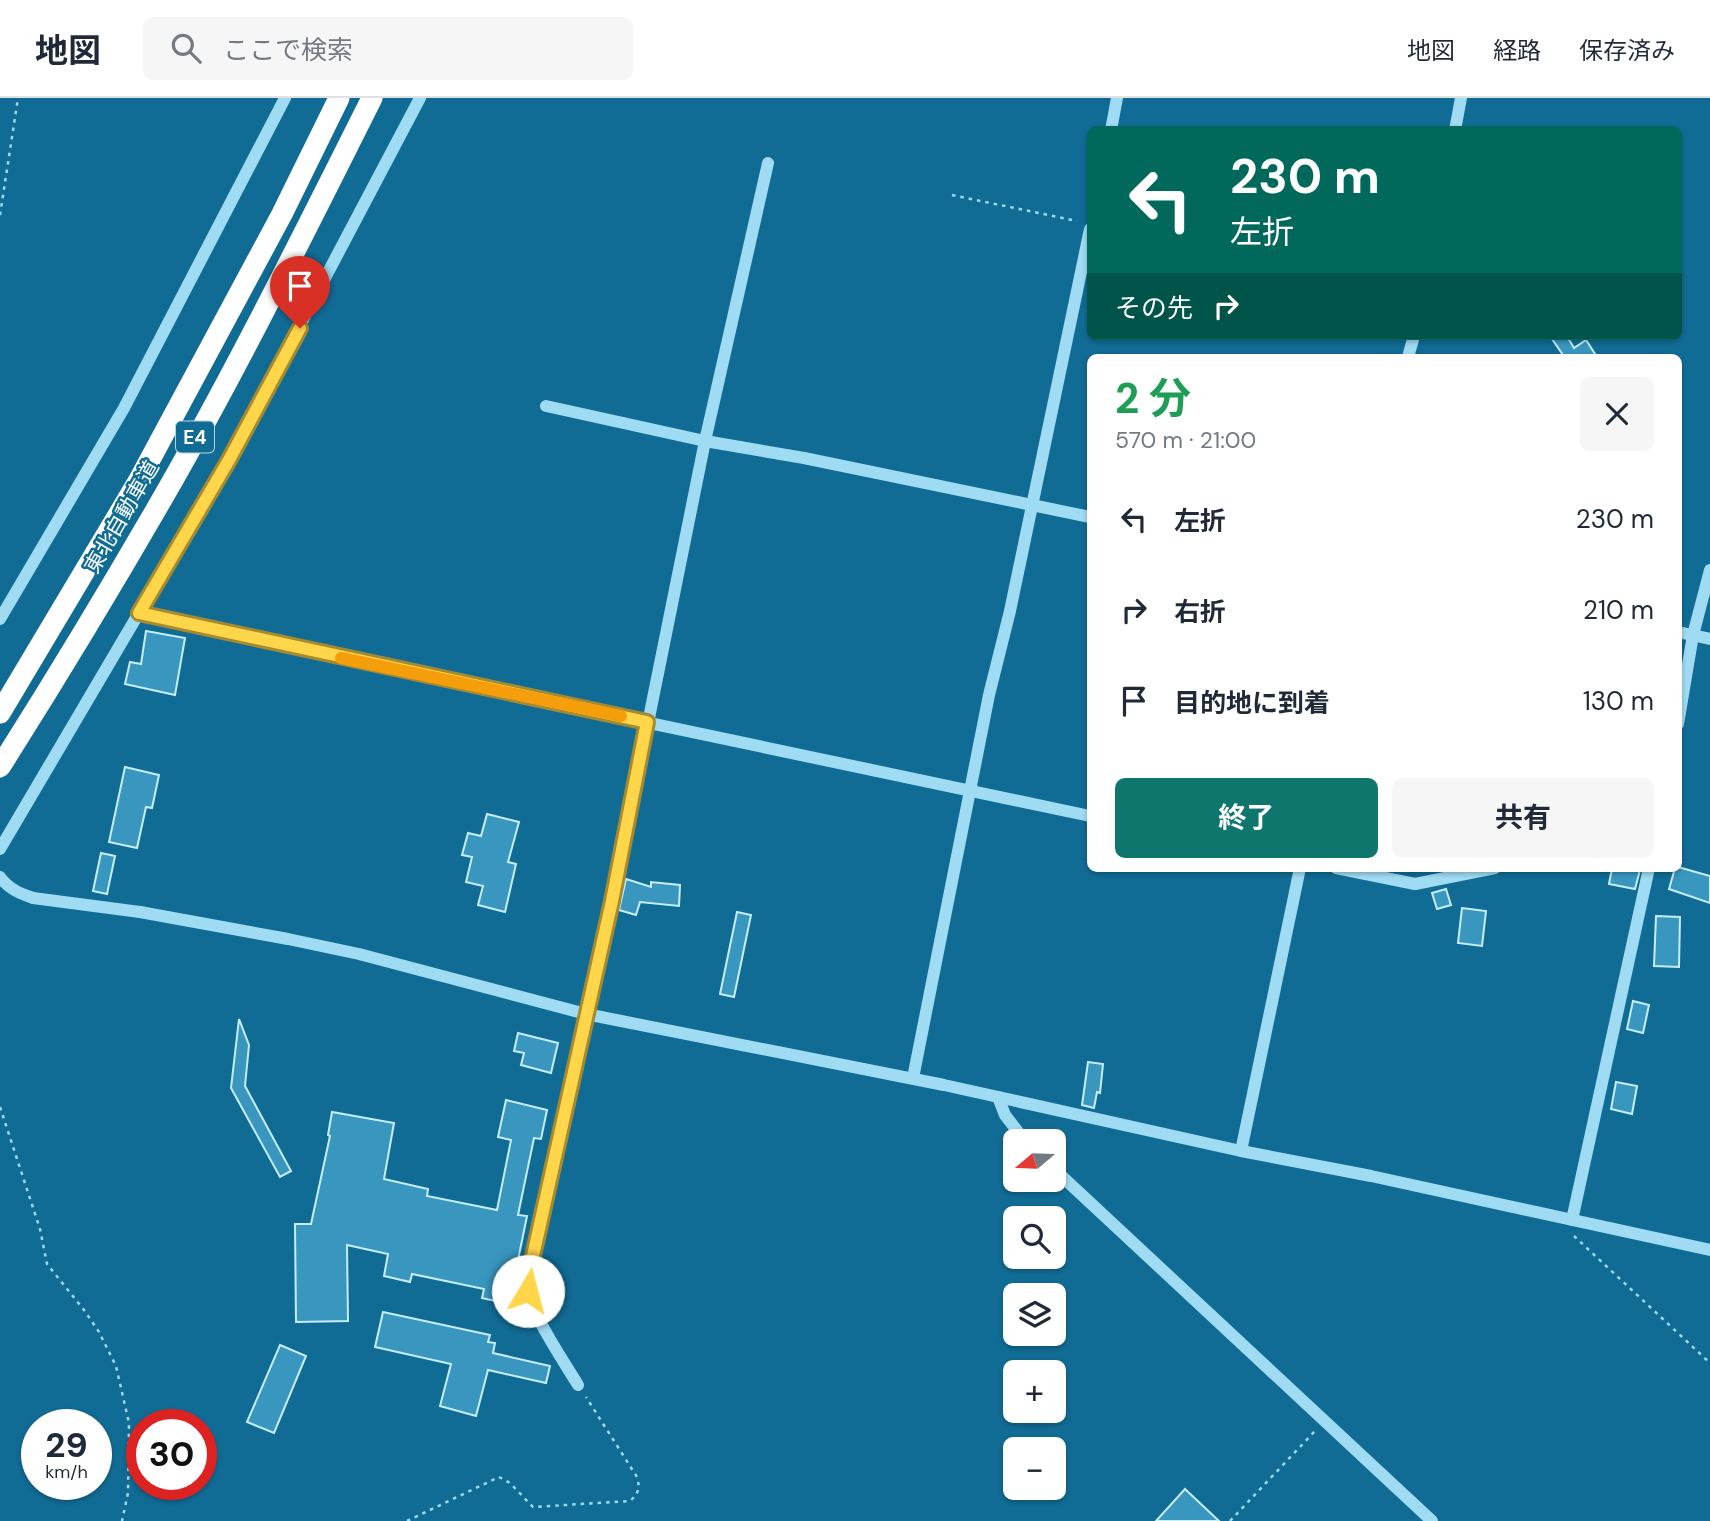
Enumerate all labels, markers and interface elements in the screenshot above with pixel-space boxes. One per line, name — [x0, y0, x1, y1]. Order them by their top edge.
search box — [143, 17, 633, 80]
text: 地図 — [35, 29, 101, 72]
icon: search — [167, 29, 205, 67]
text: ここで検索 — [223, 33, 353, 67]
text: 地図 — [1407, 35, 1455, 66]
text: 経路 — [1493, 35, 1541, 66]
text: 保存済み — [1579, 35, 1675, 66]
text: 230 m — [1230, 144, 1380, 208]
icon: left — [1115, 154, 1206, 245]
text: 左折 — [1230, 211, 1294, 253]
pin — [270, 256, 330, 328]
icon: arrive — [281, 267, 319, 305]
icon: right — [1207, 287, 1245, 325]
text: その先 — [1115, 291, 1193, 325]
text: 2 分 — [1115, 371, 1191, 426]
button: close — [1580, 377, 1654, 451]
road number: E4 — [176, 422, 214, 452]
text: 570 m · 21:00 — [1115, 425, 1256, 455]
street label: 東北自動車道 — [78, 455, 166, 579]
icon: left — [1115, 500, 1153, 538]
text: 230 m — [1576, 502, 1654, 536]
text: 左折 — [1174, 504, 1226, 538]
icon: right — [1115, 591, 1153, 629]
text: 210 m — [1583, 593, 1654, 627]
text: 右折 — [1174, 595, 1226, 629]
icon: arrive — [1115, 682, 1153, 720]
text: 130 m — [1583, 684, 1654, 718]
text: 目的地に到着 — [1174, 686, 1330, 720]
button: 終了 — [1115, 778, 1378, 858]
button: 共有 — [1392, 778, 1654, 858]
north arrow — [1003, 1129, 1066, 1192]
map controls — [1003, 1129, 1066, 1500]
button: search — [1003, 1206, 1066, 1269]
position arrow — [491, 1254, 565, 1328]
button: layers — [1003, 1283, 1066, 1346]
button: + — [1003, 1360, 1066, 1423]
speed limit sign: 30 — [126, 1409, 217, 1500]
text: 29 — [45, 1422, 88, 1468]
button: − — [1003, 1437, 1066, 1500]
text: km/h — [45, 1460, 88, 1484]

